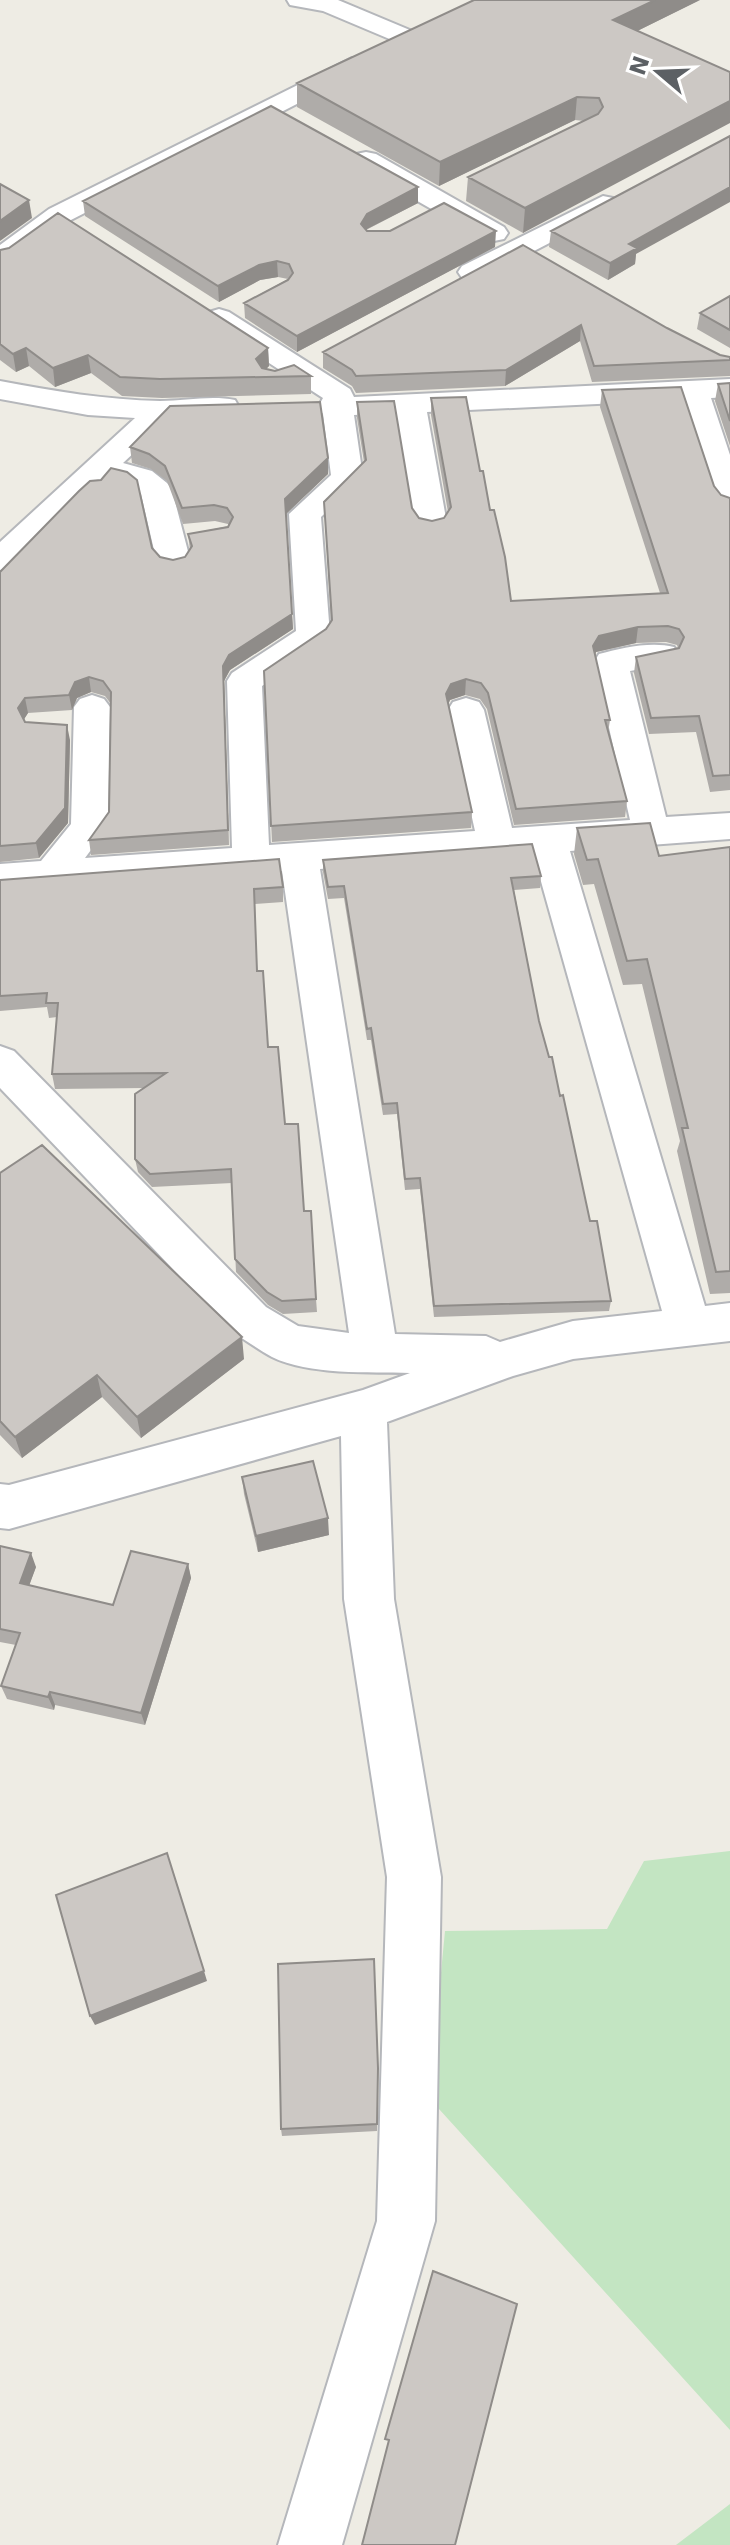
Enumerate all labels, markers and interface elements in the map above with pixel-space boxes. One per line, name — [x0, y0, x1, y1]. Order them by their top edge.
north arrow — [618, 32, 698, 112]
text: N — [625, 53, 654, 78]

